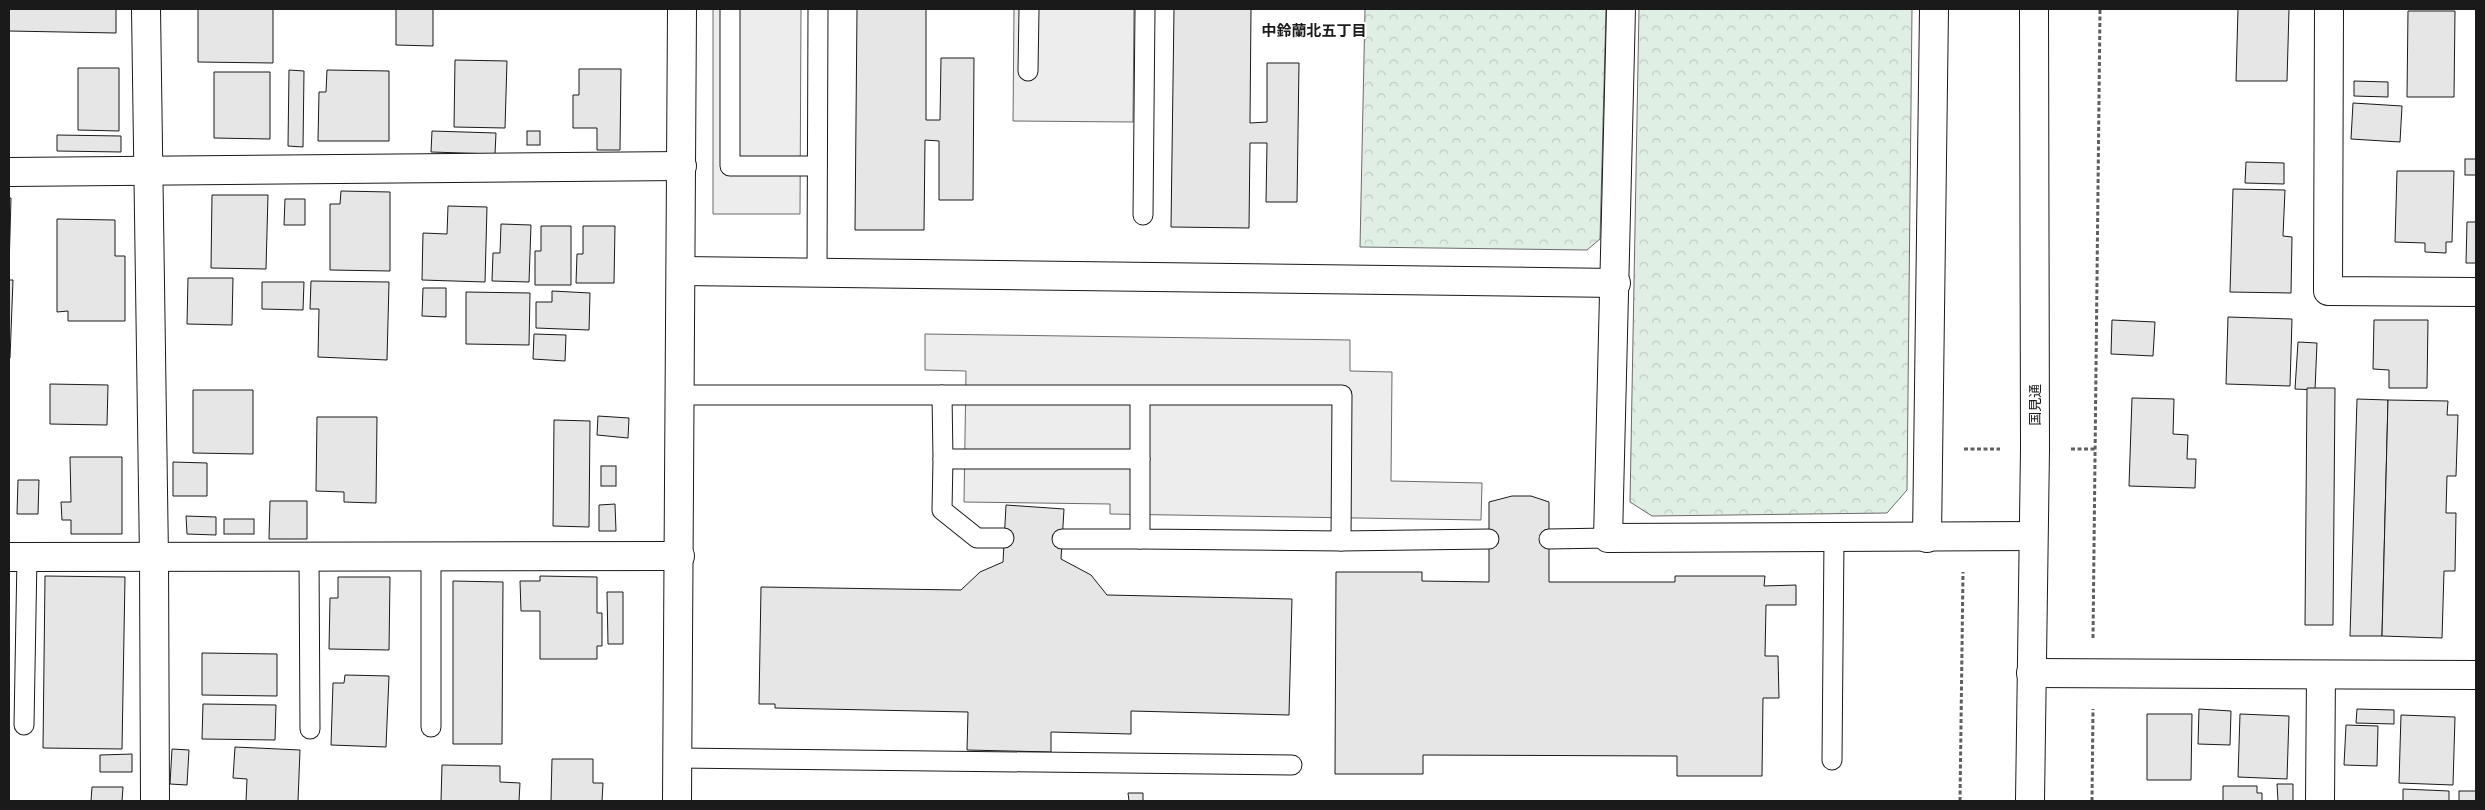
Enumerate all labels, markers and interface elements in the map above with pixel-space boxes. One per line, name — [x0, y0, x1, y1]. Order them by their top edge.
district label: 中鈴蘭北五丁目 — [1261, 21, 1367, 40]
street label: 国見通 — [2026, 384, 2044, 426]

